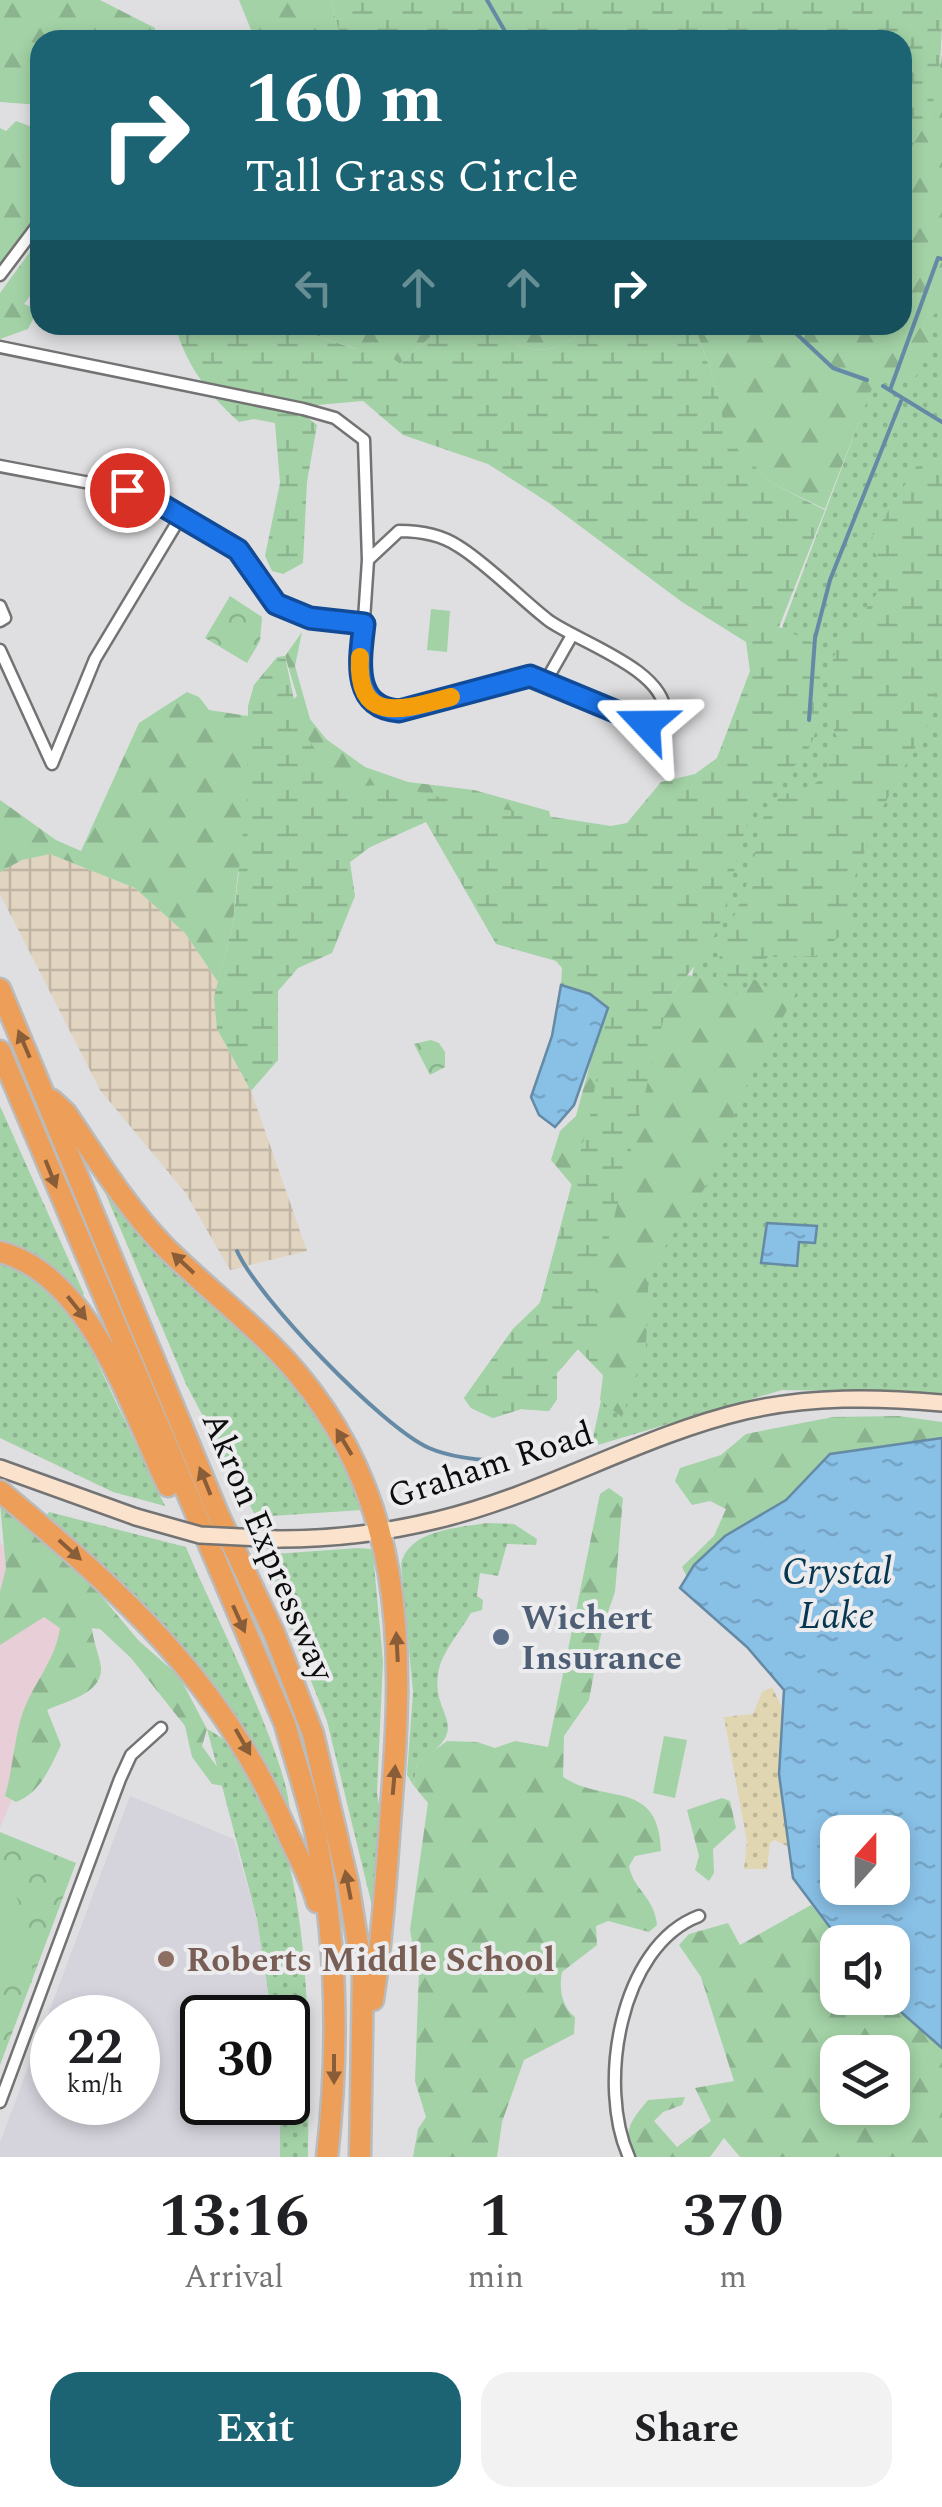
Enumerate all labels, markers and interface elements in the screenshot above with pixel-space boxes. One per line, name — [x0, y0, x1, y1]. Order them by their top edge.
text: 160 m — [245, 47, 443, 153]
icon: right — [80, 70, 210, 200]
text: Tall Grass Circle — [245, 143, 579, 212]
icon: left — [286, 260, 341, 315]
icon: ahead — [391, 260, 446, 315]
icon: ahead — [496, 260, 551, 315]
icon: right — [601, 260, 656, 315]
pin — [85, 448, 170, 533]
icon: arrive — [100, 463, 155, 518]
position arrow — [594, 672, 698, 776]
one-way arrow — [15, 1029, 31, 1059]
one-way arrow — [43, 1159, 59, 1189]
one-way arrow — [171, 1252, 195, 1275]
one-way arrow — [66, 1295, 87, 1321]
street label: Akron Expressway — [187, 1404, 349, 1691]
street label: Graham Road — [381, 1407, 600, 1524]
one-way arrow — [336, 1428, 353, 1456]
one-way arrow — [196, 1466, 212, 1496]
one-way arrow — [57, 1539, 82, 1561]
water label: Crystal Lake — [782, 1544, 892, 1646]
place label: Wichert Insurance — [521, 1592, 682, 1685]
one-way arrow — [231, 1604, 247, 1634]
marker: Wichert Insurance — [490, 1626, 512, 1648]
one-way arrow — [389, 1630, 405, 1662]
one-way arrow — [234, 1728, 251, 1757]
one-way arrow — [386, 1764, 402, 1796]
north arrow — [820, 1815, 910, 1905]
map controls — [820, 1815, 910, 2125]
one-way arrow — [340, 1869, 355, 1900]
button: sound — [820, 1925, 910, 2015]
place label: Roberts Middle School — [186, 1934, 555, 1987]
marker: Roberts Middle School — [155, 1948, 177, 1970]
speed limit sign: 30 — [180, 1995, 310, 2125]
text: 22 — [67, 2010, 123, 2086]
button: layers — [820, 2035, 910, 2125]
one-way arrow — [326, 2053, 342, 2085]
text: km/h — [67, 2066, 123, 2104]
text: 13:16 — [159, 2171, 309, 2263]
text: 1 — [479, 2171, 513, 2263]
text: 370 — [682, 2171, 783, 2263]
text: Arrival — [184, 2253, 284, 2302]
text: min — [468, 2253, 524, 2302]
text: m — [719, 2253, 747, 2302]
button: Exit — [50, 2372, 461, 2487]
button: Share — [481, 2372, 892, 2487]

